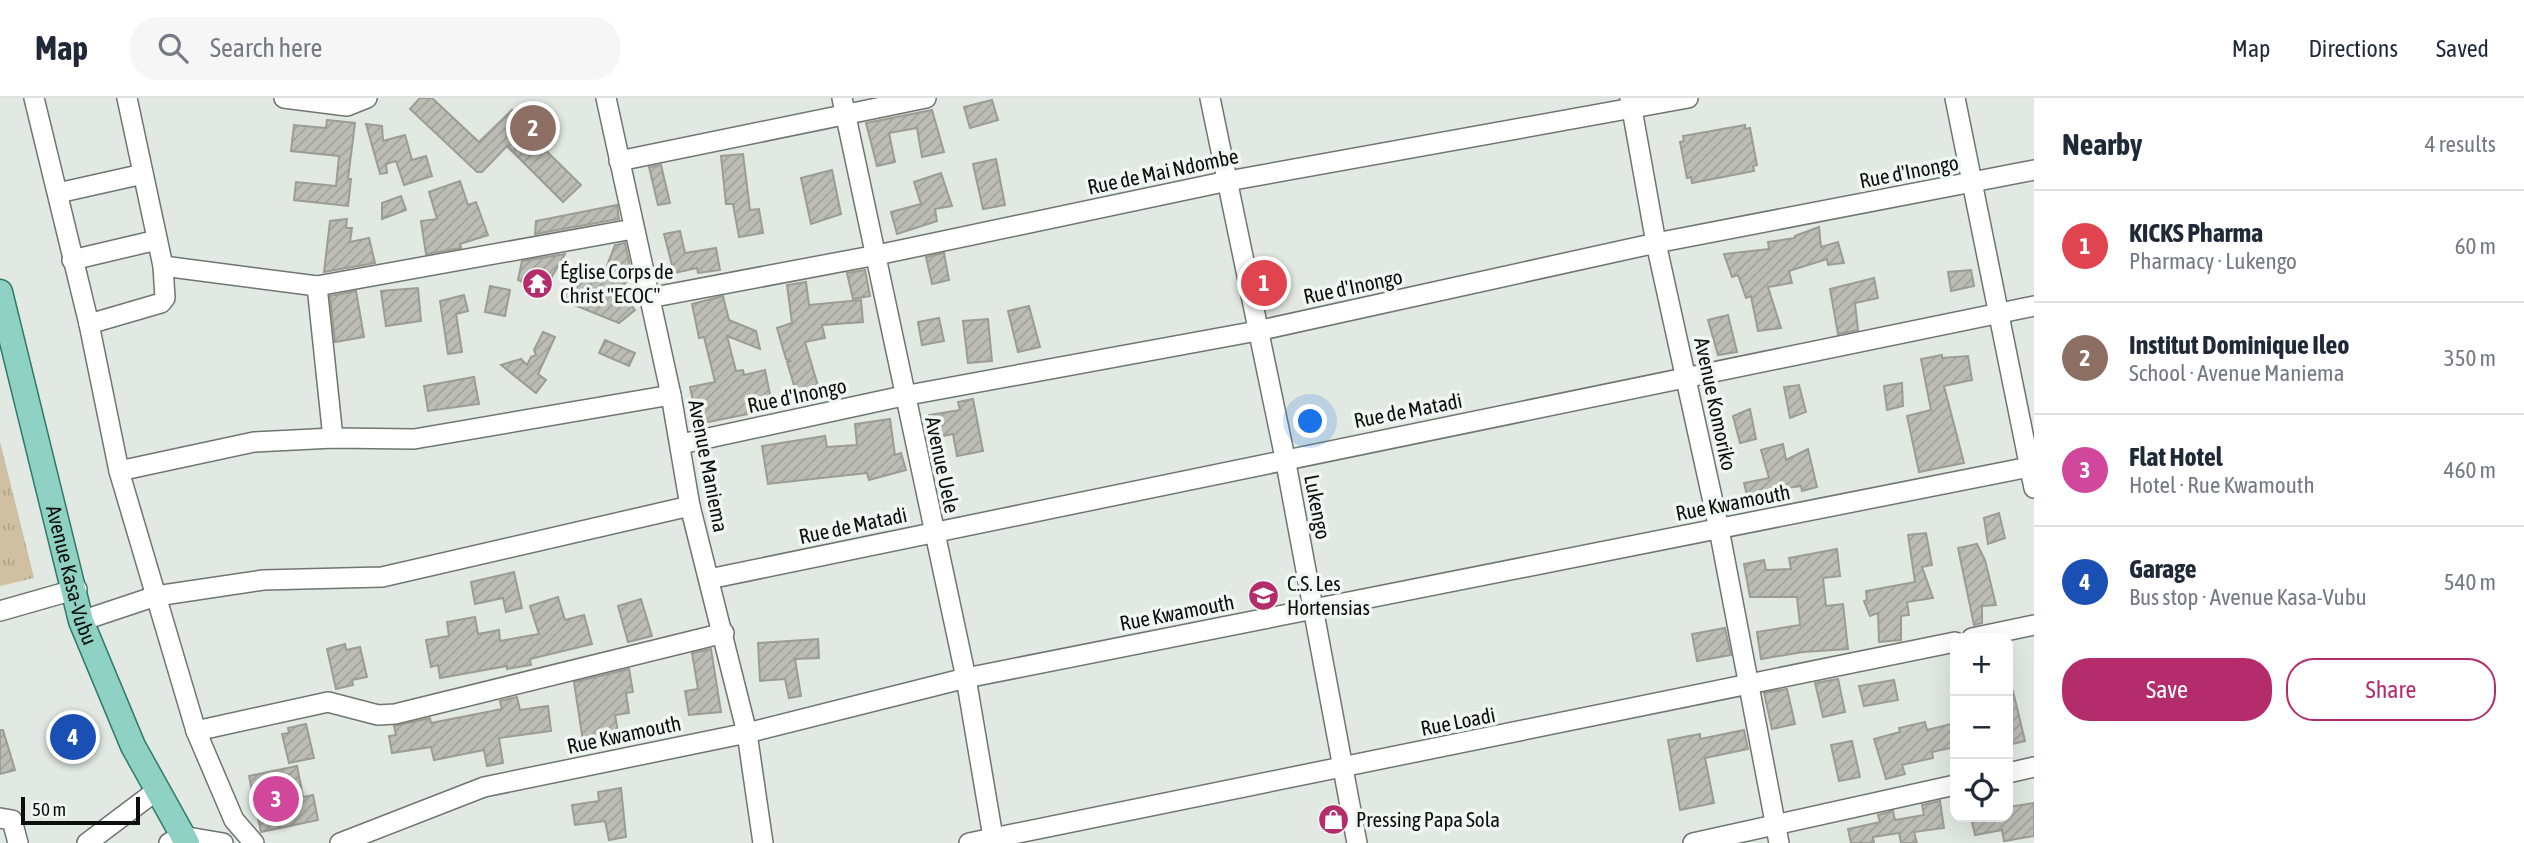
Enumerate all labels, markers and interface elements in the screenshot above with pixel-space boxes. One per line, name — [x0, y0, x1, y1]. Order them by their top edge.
search box — [130, 17, 620, 80]
text: Map — [35, 29, 88, 67]
icon: search — [154, 29, 192, 67]
text: Search here — [210, 33, 322, 63]
text: Map — [2232, 35, 2270, 62]
text: Directions — [2308, 35, 2398, 62]
text: Saved — [2436, 35, 2489, 62]
pin: 2 — [510, 102, 556, 154]
text: Nearby — [2062, 127, 2142, 161]
text: 4 results — [2425, 131, 2496, 157]
street label: Rue de Mai Ndombe — [1085, 143, 1241, 199]
street label: Rue d'Inongo — [1857, 150, 1960, 192]
text: KICKS Pharma — [2129, 218, 2263, 248]
text: 1 — [2080, 233, 2090, 259]
text: 60 m — [2455, 233, 2496, 259]
text: Pharmacy · Lukengo — [2129, 248, 2297, 274]
pin: 1 — [1241, 257, 1287, 309]
place label: Église Corps de Christ "ECOC" — [560, 259, 673, 307]
street label: Rue d'Inongo — [1301, 264, 1404, 308]
temple icon: Église Corps de Christ "ECOC" — [520, 267, 554, 301]
text: Institut Dominique Ileo — [2129, 330, 2349, 360]
street label: Avenue Komoriko — [1690, 335, 1742, 473]
text: 2 — [2080, 345, 2090, 371]
text: 350 m — [2444, 345, 2496, 371]
text: School · Avenue Maniema — [2129, 360, 2344, 386]
street label: Rue d'Inongo — [745, 373, 848, 417]
street label: Rue de Matadi — [1352, 388, 1464, 432]
street label: Avenue Maniema — [684, 398, 734, 534]
your location — [1293, 404, 1327, 438]
street label: Avenue Uele — [921, 414, 965, 515]
text: Flat Hotel — [2129, 442, 2223, 472]
text: 3 — [2080, 457, 2090, 483]
text: 460 m — [2444, 457, 2496, 483]
street label: Lukengo — [1300, 472, 1336, 541]
text: Hotel · Rue Kwamouth — [2129, 472, 2315, 498]
street label: Rue Kwamouth — [1674, 479, 1792, 525]
street label: Rue de Matadi — [797, 502, 909, 548]
street label: Avenue Kasa-Vubu — [42, 503, 103, 648]
text: Garage — [2129, 554, 2197, 584]
text: 4 — [2080, 569, 2090, 595]
text: 540 m — [2444, 569, 2496, 595]
place label: C.S. Les Hortensias — [1287, 571, 1370, 619]
school or university icon: C.S. Les Hortensias — [1247, 579, 1281, 613]
text: Bus stop · Avenue Kasa-Vubu — [2129, 584, 2367, 610]
street label: Rue Kwamouth — [1118, 589, 1236, 635]
map controls — [1950, 633, 2013, 822]
button: + — [1950, 633, 2013, 696]
button: Save — [2062, 658, 2272, 721]
button: Share — [2286, 658, 2496, 721]
button: − — [1950, 696, 2013, 759]
street label: Rue Loadi — [1418, 702, 1497, 740]
street label: Rue Kwamouth — [564, 710, 683, 758]
pin: 4 — [50, 711, 96, 763]
button: locate — [1950, 759, 2013, 822]
pin: 3 — [253, 773, 299, 825]
scale bar — [21, 794, 140, 826]
text: 50 m — [32, 798, 66, 820]
shop icon: Pressing Papa Sola — [1316, 803, 1350, 837]
place label: Pressing Papa Sola — [1356, 807, 1500, 831]

